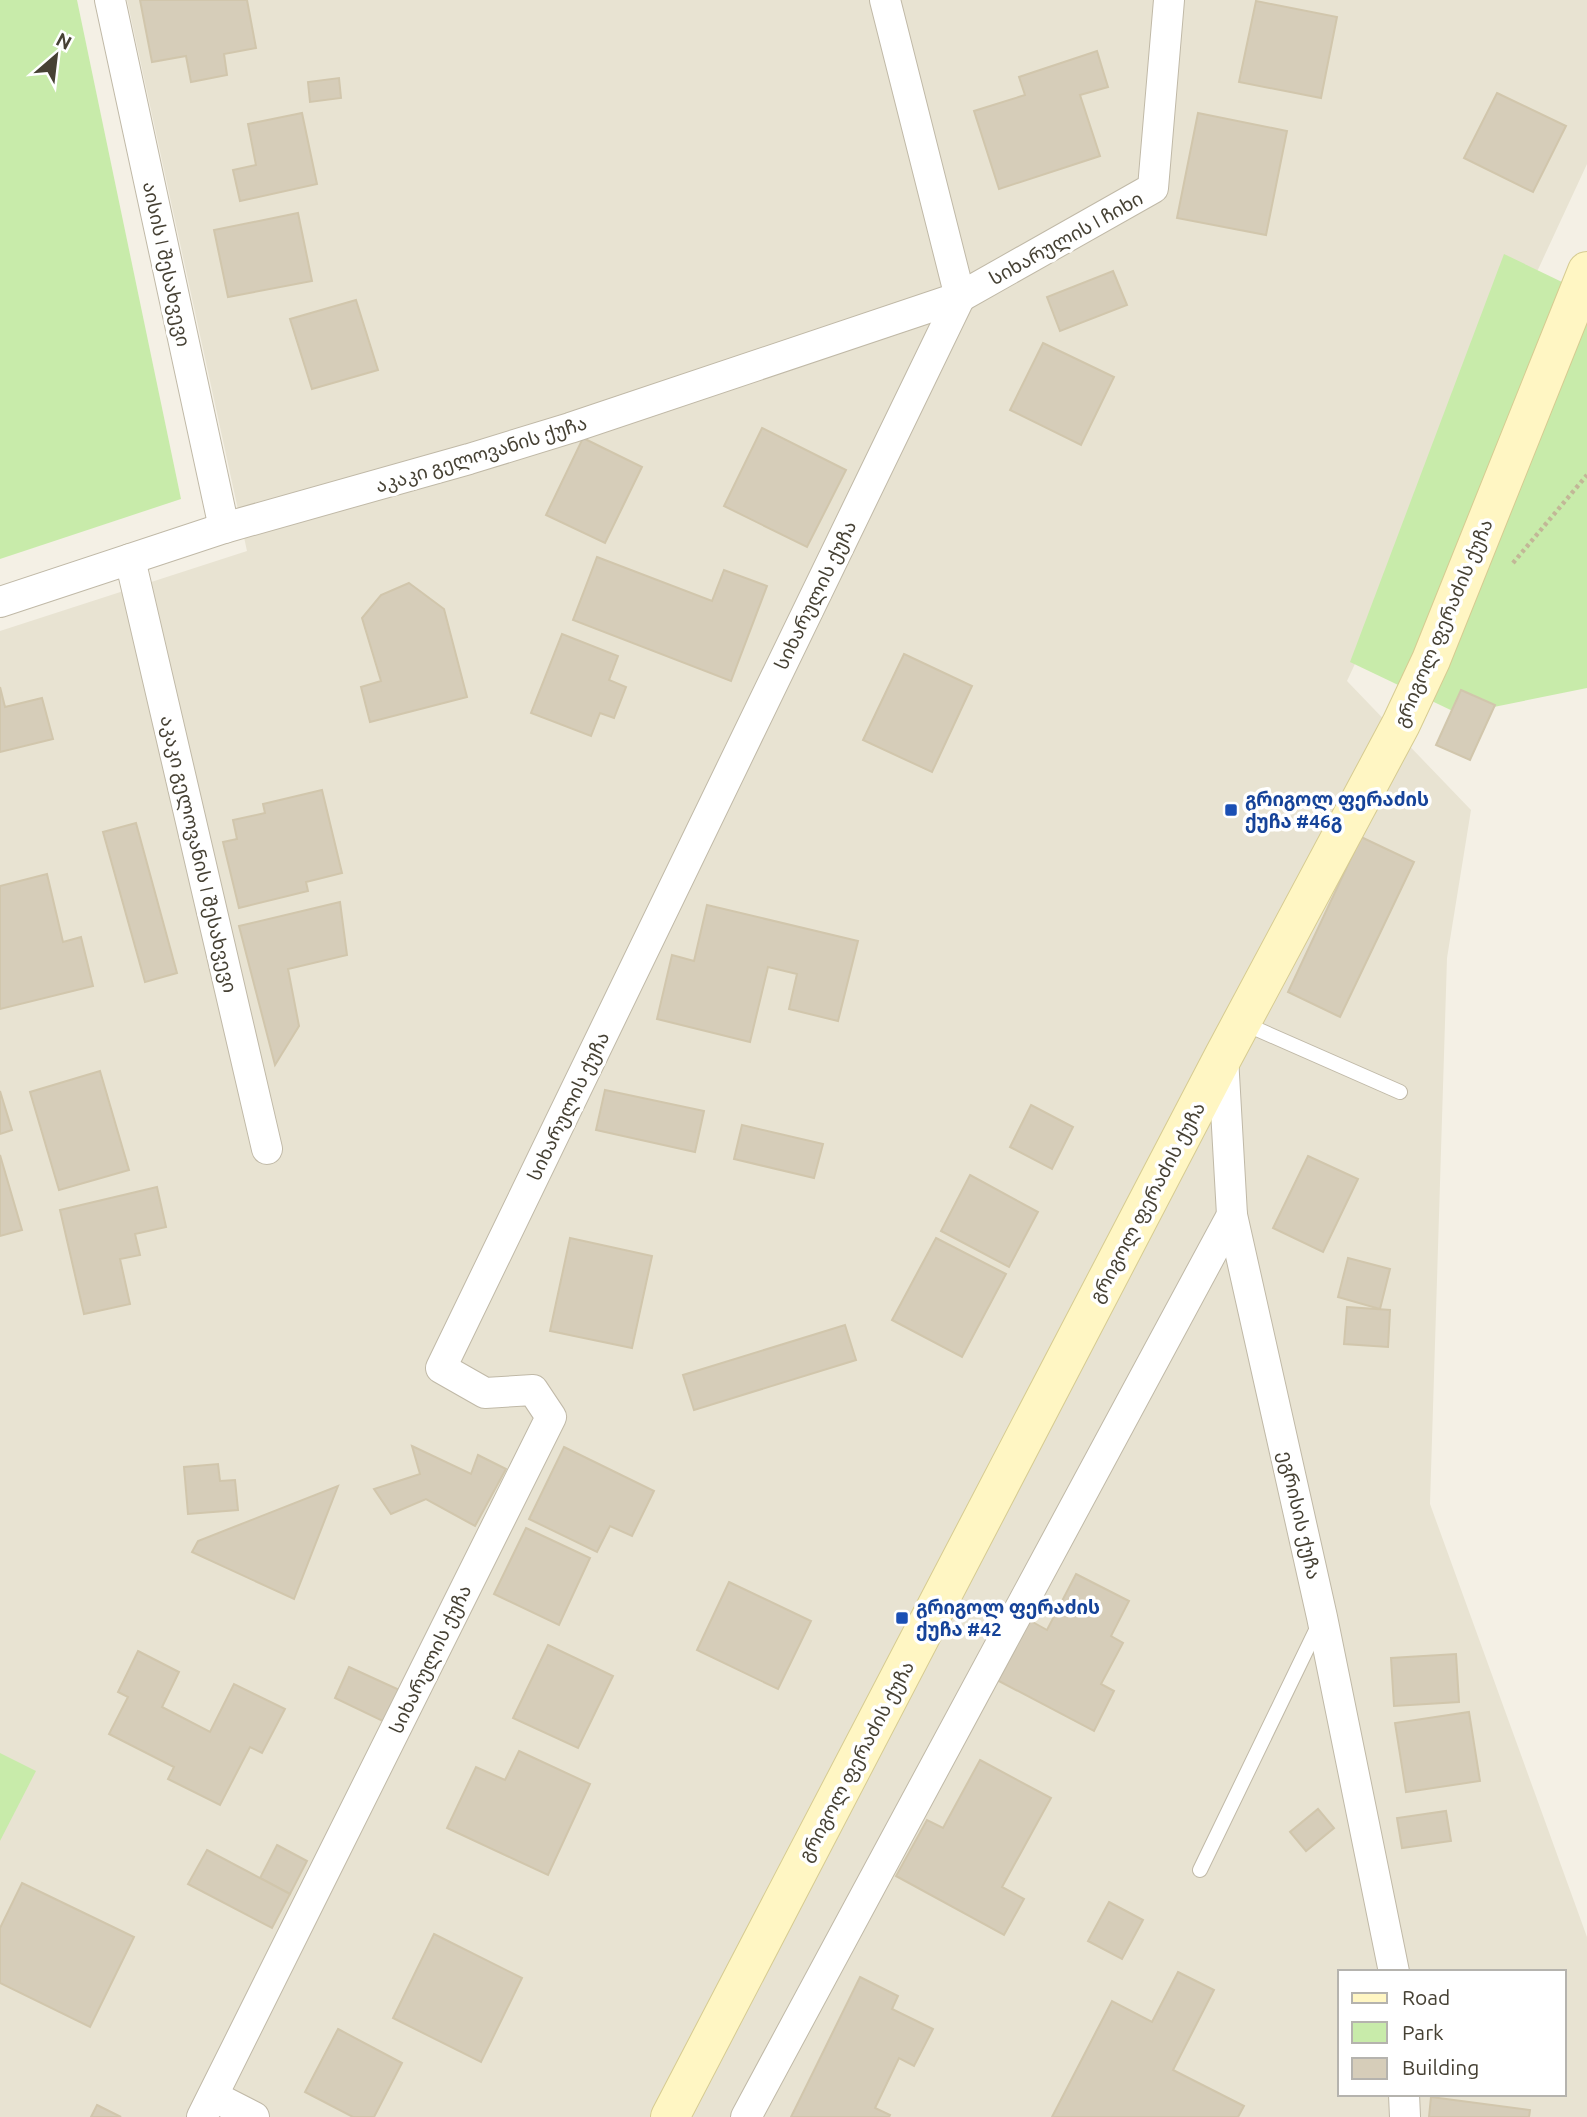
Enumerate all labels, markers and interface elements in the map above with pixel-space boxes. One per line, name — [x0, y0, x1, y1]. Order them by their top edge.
north arrow — [21, 21, 91, 91]
text: N — [53, 28, 75, 54]
street label: აისის I შესახვევი — [138, 180, 195, 349]
street label: სიხარულის I ჩიხი — [985, 187, 1148, 291]
street label: აკაკი გელოვანის ქუჩა — [373, 411, 590, 499]
street label: გრიგოლ ფერაძის ქუჩა — [1389, 516, 1499, 731]
street label: სიხარულის ქუჩა — [769, 517, 862, 674]
street label: აკაკი გელოვანის I შესახვევი — [154, 713, 242, 995]
place label: გრიგოლ ფერაძის ქუჩა #46გ — [1245, 788, 1429, 833]
marker: გრიგოლ ფერაძის ქუჩა #46გ — [1223, 802, 1239, 818]
street label: სიხარულის ქუჩა — [522, 1028, 615, 1185]
street label: გრიგოლ ფერაძის ქუჩა — [1085, 1098, 1211, 1307]
street label: ეგრისის ქუჩა — [1274, 1449, 1325, 1581]
street label: სიხარულის ქუჩა — [384, 1581, 477, 1738]
place label: გრიგოლ ფერაძის ქუჩა #42 — [916, 1596, 1100, 1641]
marker: გრიგოლ ფერაძის ქუჩა #42 — [894, 1610, 910, 1626]
street label: გრიგოლ ფერაძის ქუჩა — [794, 1657, 920, 1866]
legend — [1338, 1970, 1566, 2096]
text: Road — [1402, 1985, 1450, 2009]
text: Park — [1402, 2020, 1444, 2044]
text: Building — [1402, 2055, 1479, 2079]

